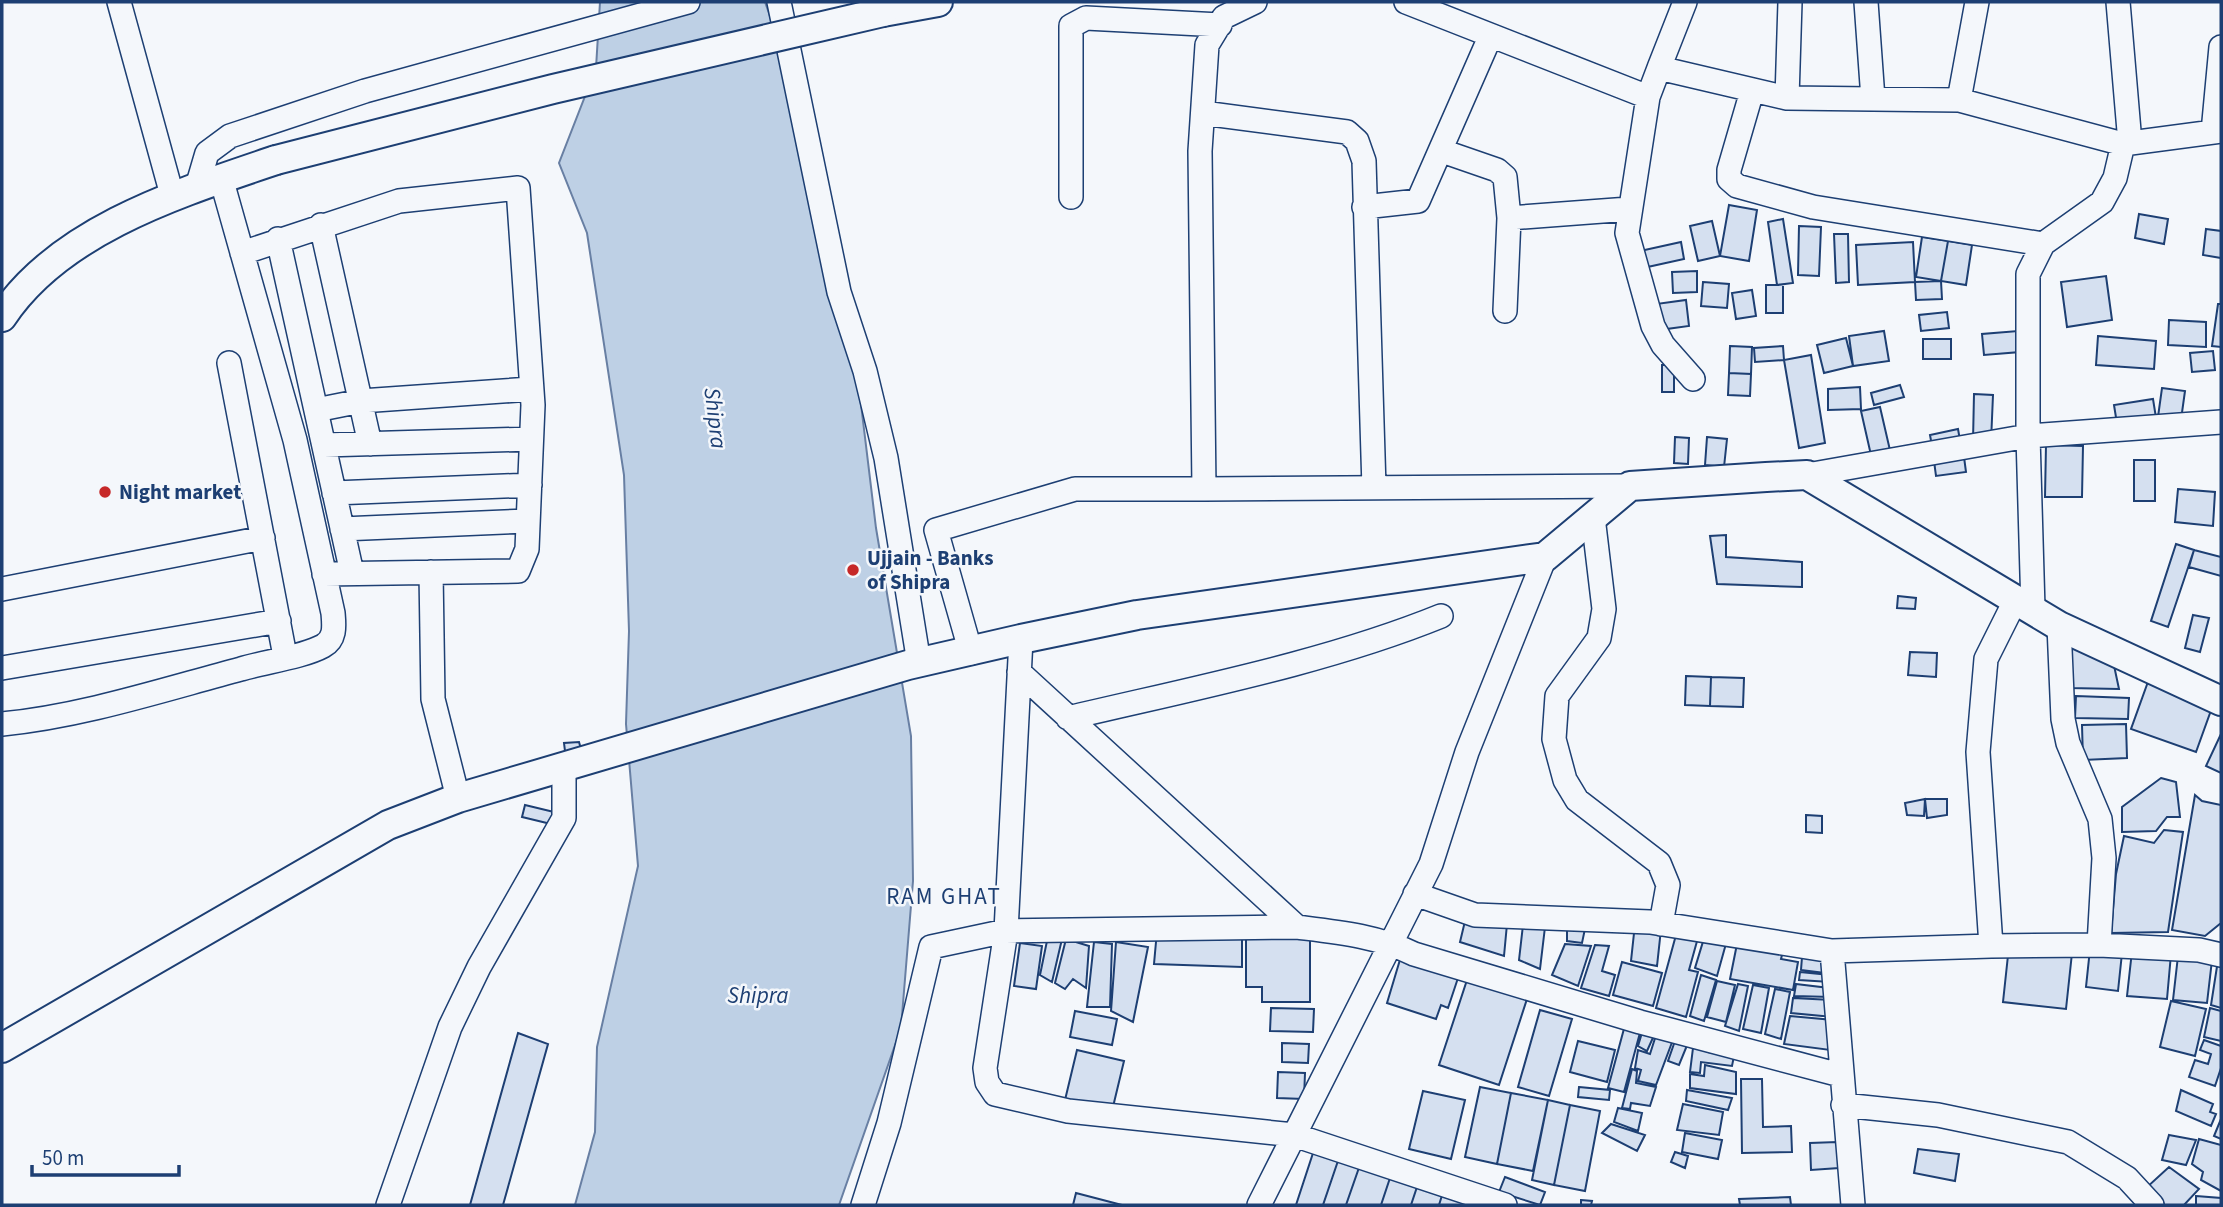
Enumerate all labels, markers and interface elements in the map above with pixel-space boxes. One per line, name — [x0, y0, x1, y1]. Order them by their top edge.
water label: Shipra — [695, 386, 736, 451]
place label: Night market — [119, 477, 241, 507]
marker: Night market — [97, 484, 113, 500]
place label: Ujjain - Banks of Shipra — [867, 543, 993, 597]
marker: Ujjain - Banks of Shipra — [845, 562, 861, 578]
district label: RAM GHAT — [886, 880, 1002, 913]
water label: Shipra — [727, 979, 789, 1012]
scale bar — [32, 1134, 178, 1178]
text: 50 m — [42, 1143, 84, 1173]

